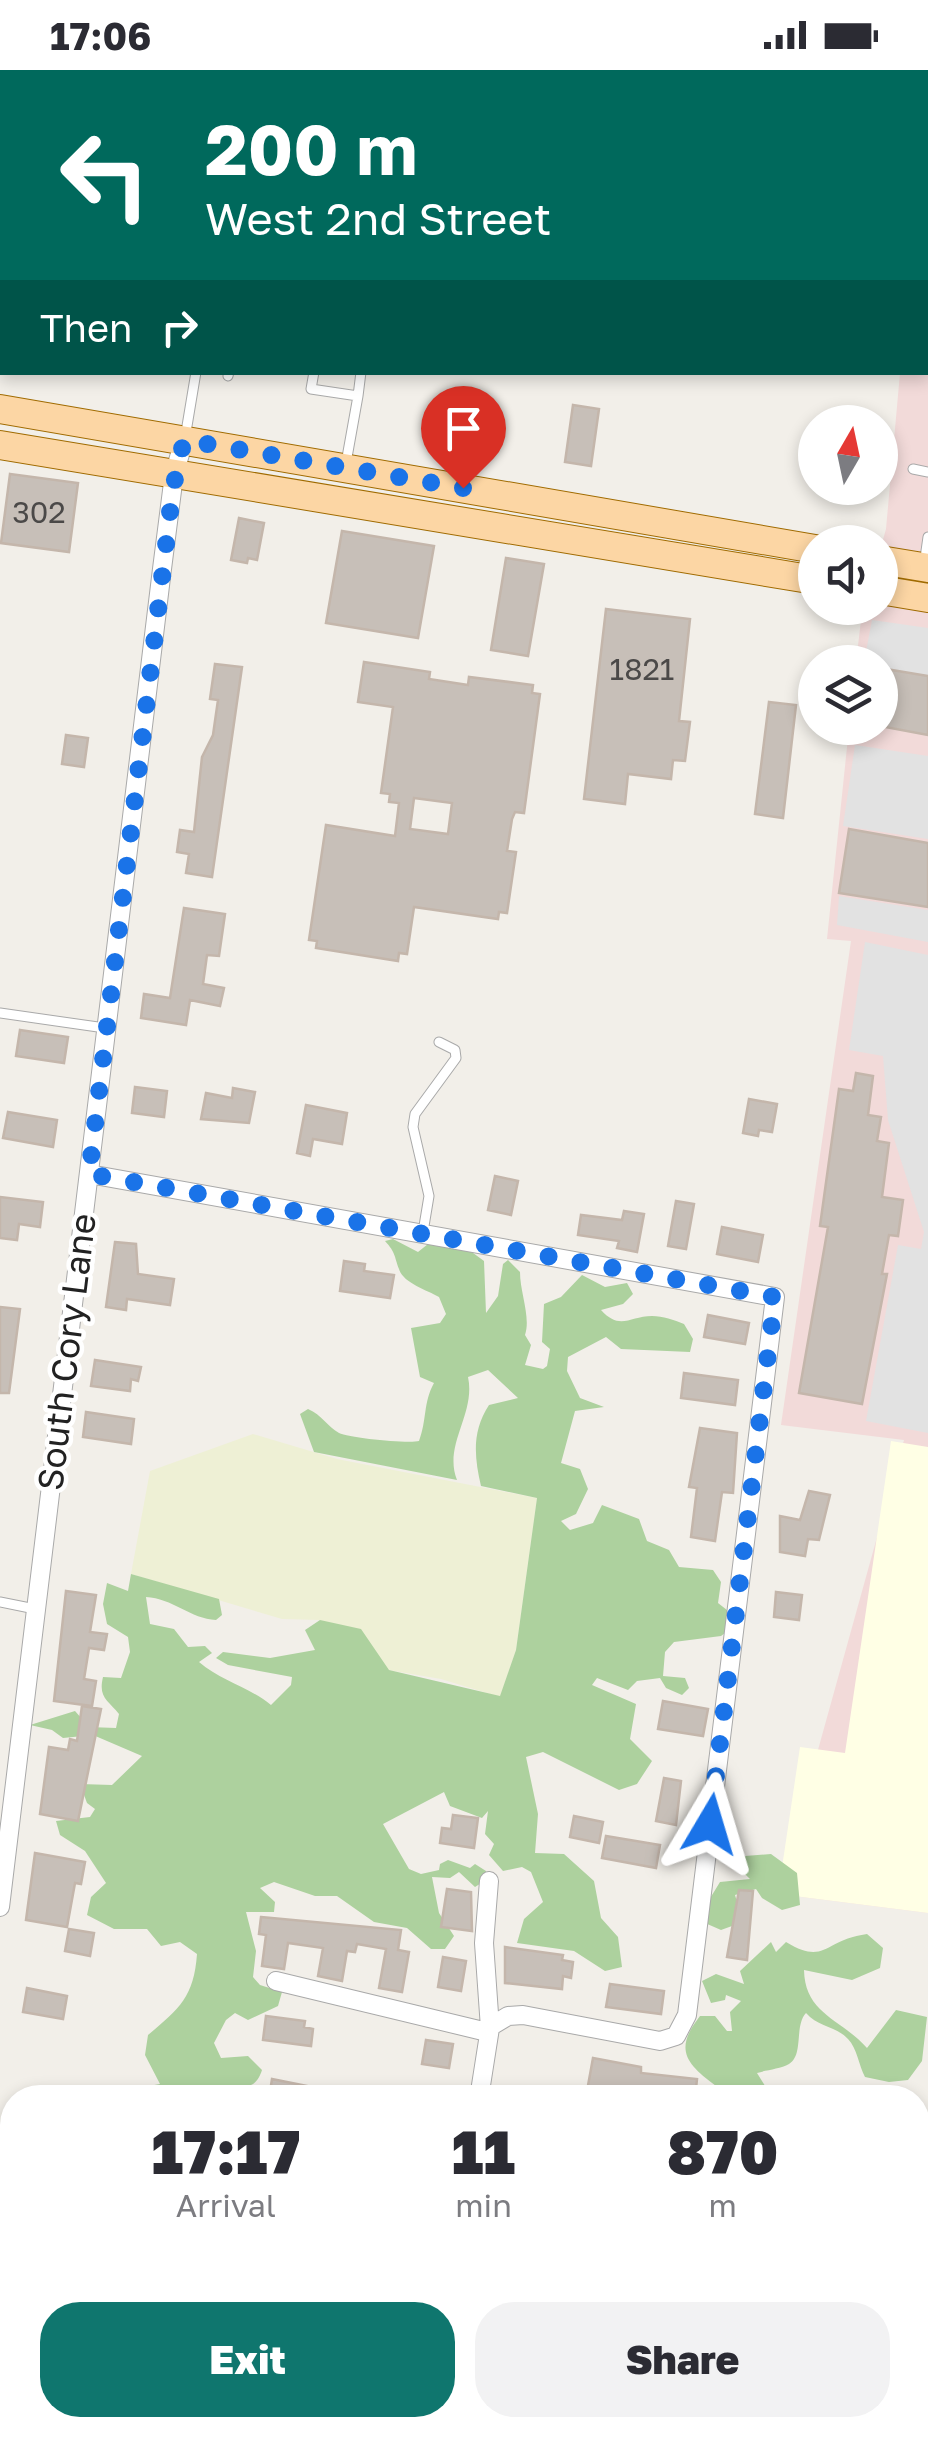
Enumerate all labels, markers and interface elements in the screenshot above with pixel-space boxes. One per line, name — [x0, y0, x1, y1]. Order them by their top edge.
text: 17:06 — [50, 13, 151, 58]
text: 200 m — [205, 106, 417, 190]
icon: left — [40, 110, 170, 240]
text: West 2nd Street — [205, 191, 552, 245]
icon: right — [152, 300, 207, 355]
text: Then — [40, 305, 132, 350]
pin — [421, 386, 506, 489]
icon: arrive — [436, 401, 491, 456]
north arrow — [798, 405, 898, 505]
map controls — [798, 405, 898, 745]
house number: 302 — [12, 494, 66, 530]
button: sound — [798, 525, 898, 625]
button: layers — [798, 645, 898, 745]
house number: 1821 — [610, 651, 674, 687]
street label: South Cory Lane — [28, 1211, 104, 1493]
position arrow — [658, 1772, 762, 1876]
text: 17:17 — [152, 2115, 300, 2187]
text: 11 — [452, 2115, 515, 2187]
text: 870 — [667, 2115, 778, 2187]
text: Arrival — [176, 2186, 276, 2224]
text: min — [455, 2186, 512, 2224]
text: m — [708, 2186, 737, 2224]
button: Exit — [40, 2302, 455, 2417]
button: Share — [475, 2302, 890, 2417]

